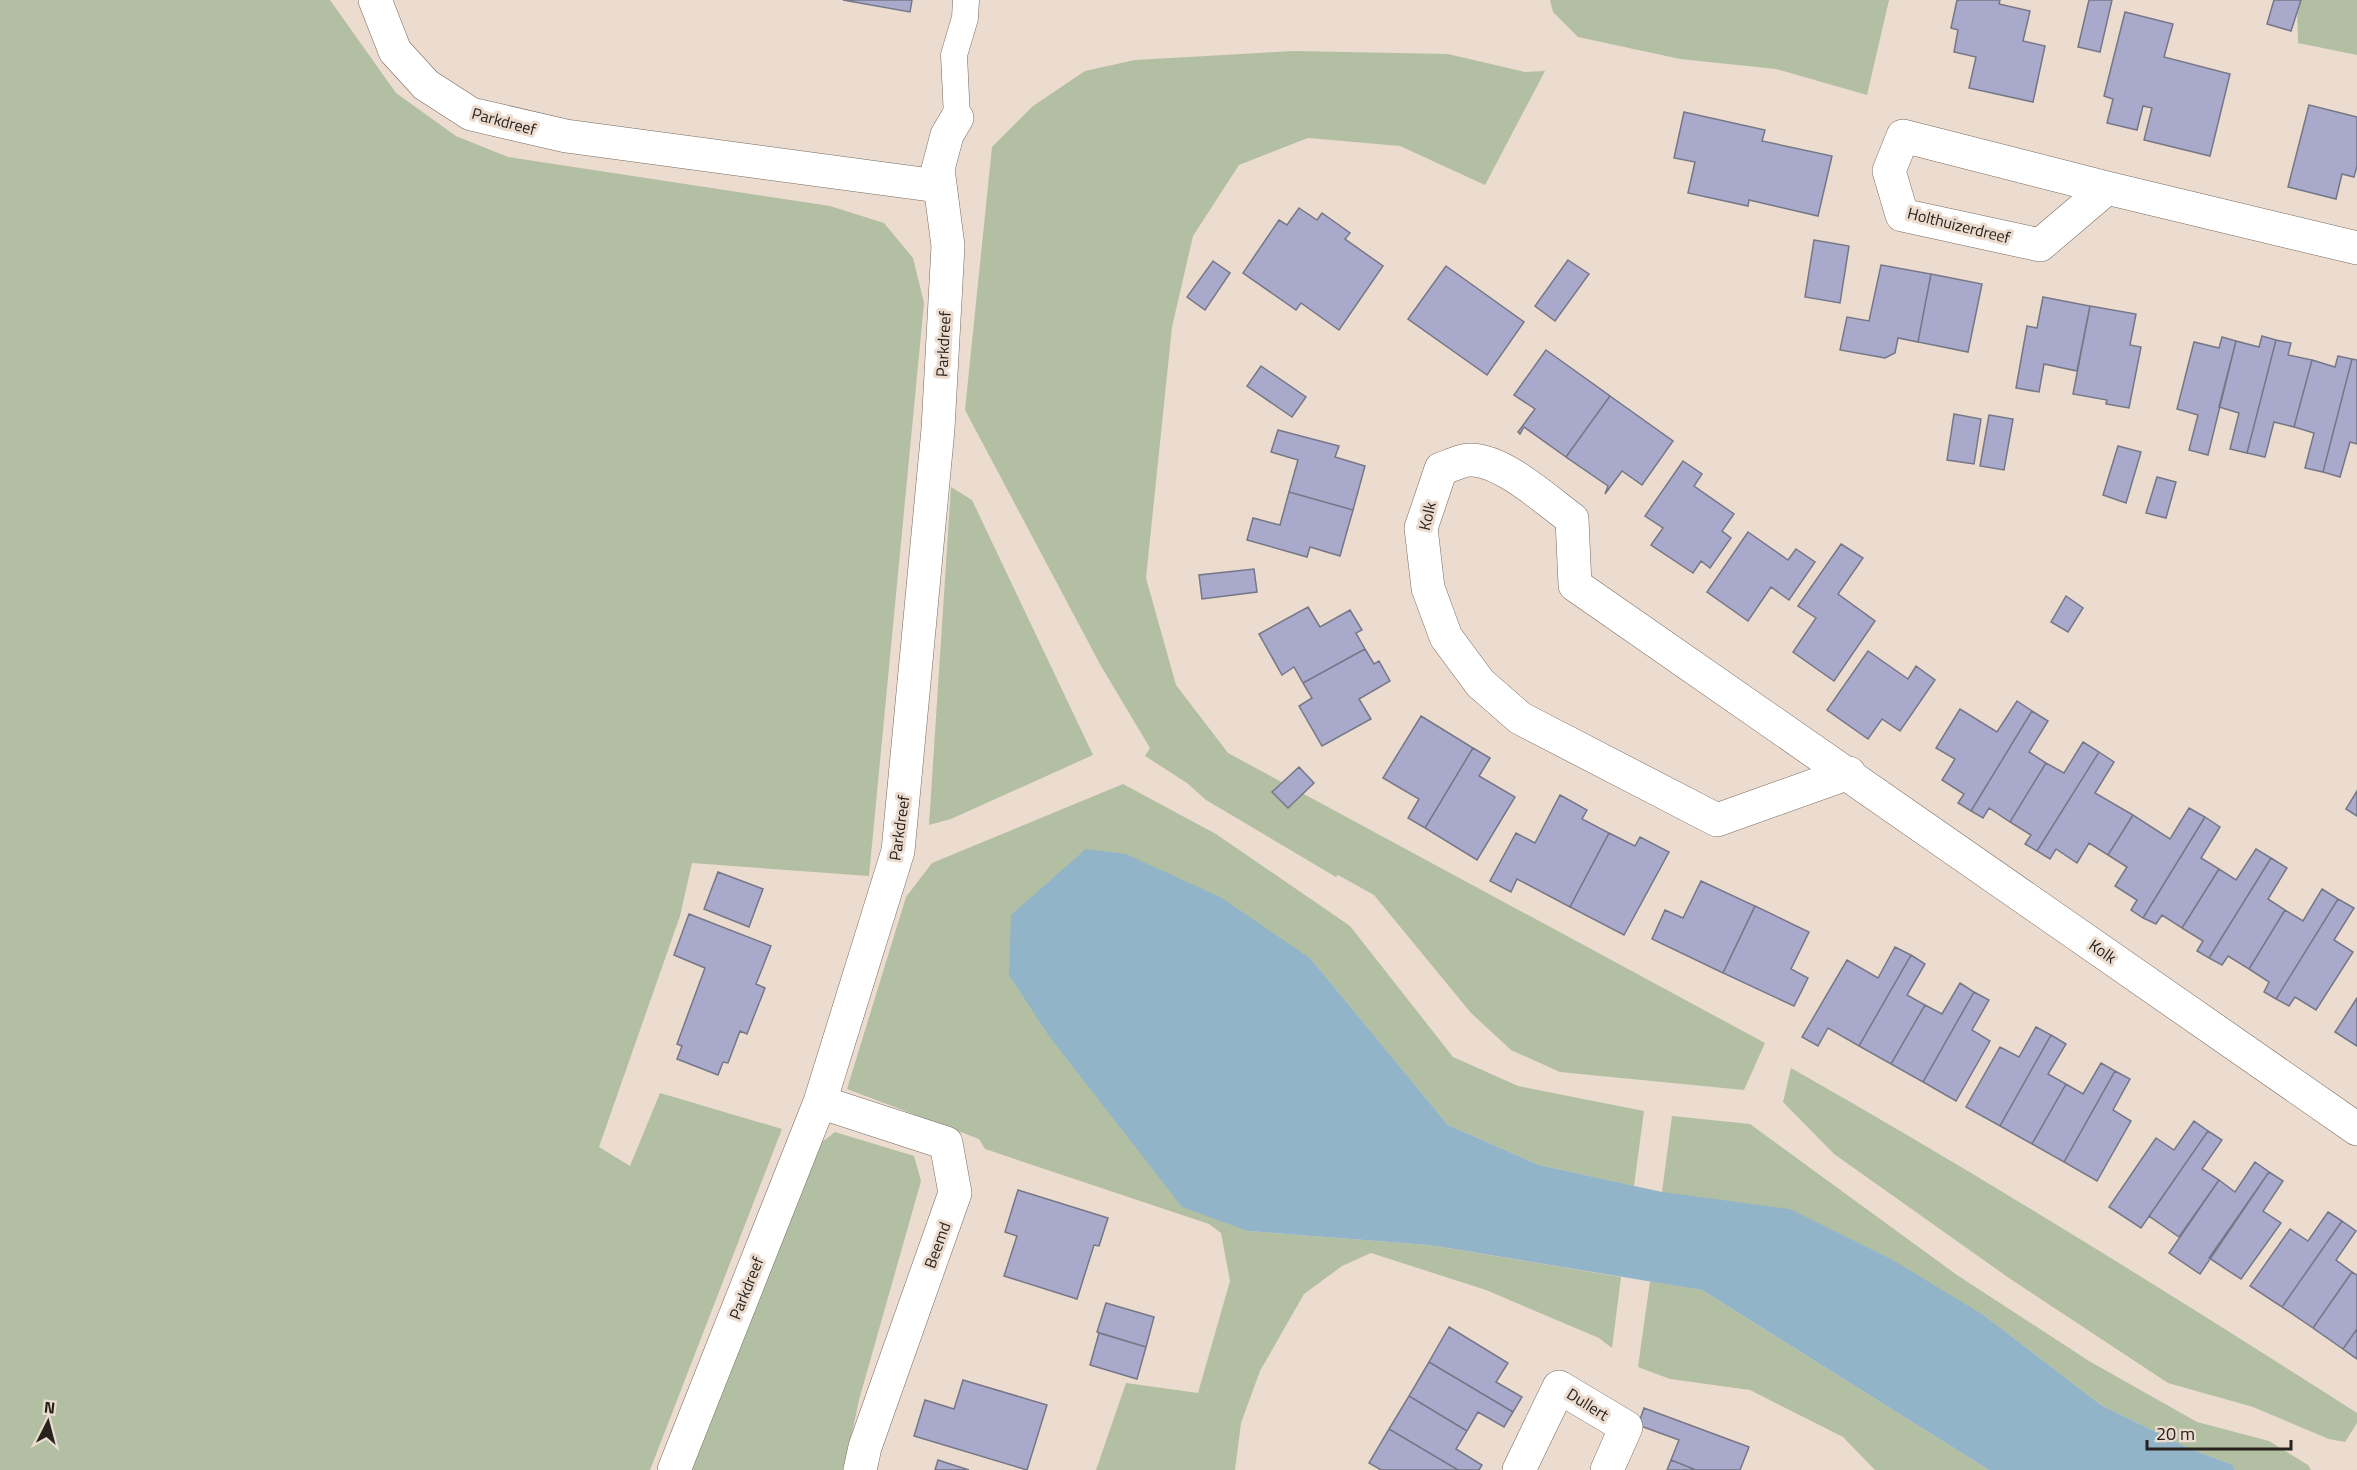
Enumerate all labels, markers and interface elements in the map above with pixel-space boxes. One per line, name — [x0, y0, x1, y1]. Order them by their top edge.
street label: Parkdreef — [469, 101, 540, 141]
street label: Holthuizerdreef — [1905, 201, 2014, 250]
street label: Parkdreef — [929, 310, 957, 377]
street label: Kolk — [1412, 499, 1442, 533]
street label: Parkdreef — [883, 793, 916, 862]
street label: Kolk — [2084, 933, 2122, 969]
street label: Beemd — [918, 1218, 956, 1272]
street label: Parkdreef — [723, 1252, 770, 1323]
street label: Dullert — [1562, 1382, 1614, 1426]
north arrow — [18, 1392, 78, 1452]
text: N — [43, 1395, 56, 1420]
scale bar — [2147, 1413, 2291, 1451]
text: 20 m — [2156, 1420, 2195, 1447]

